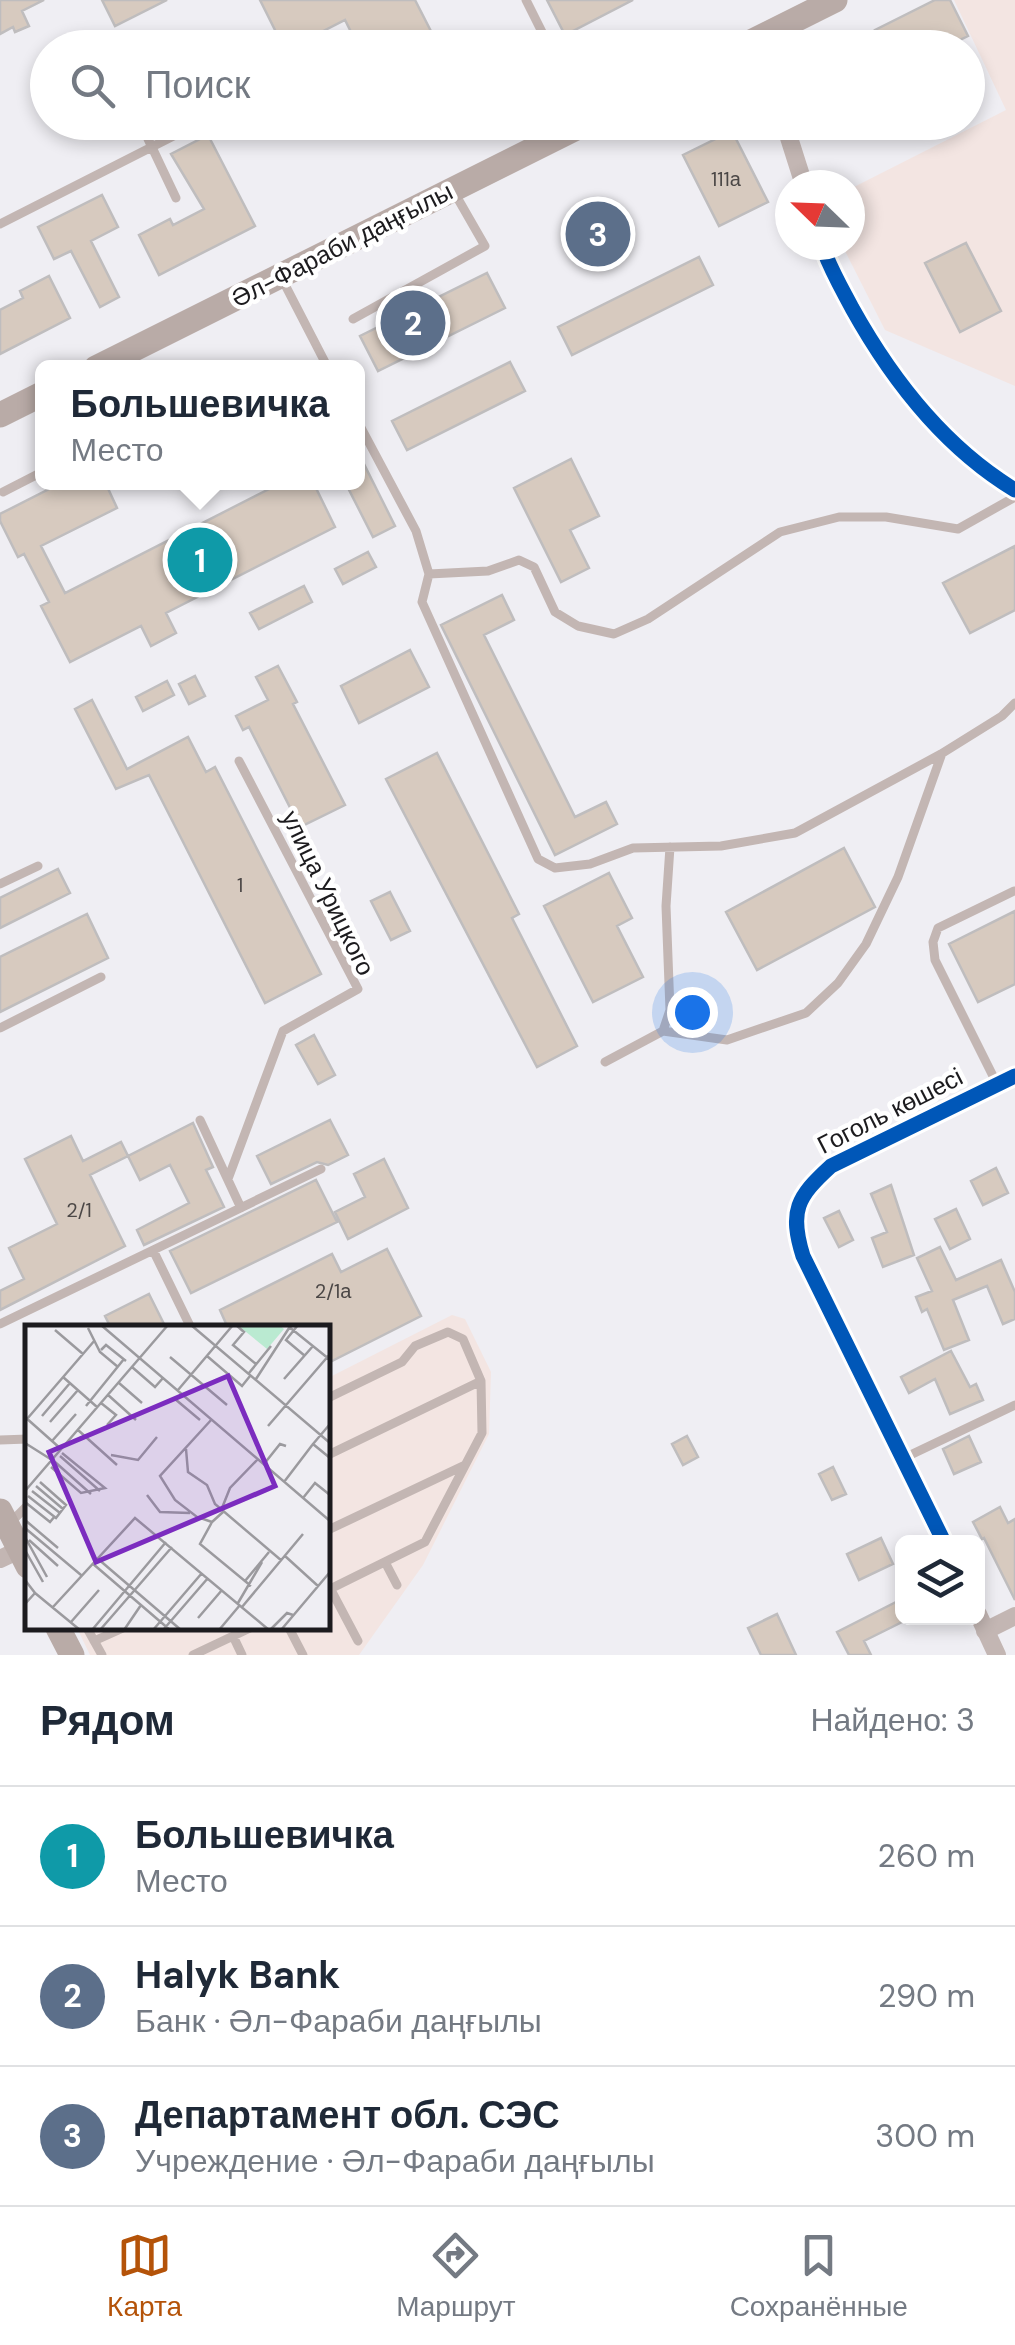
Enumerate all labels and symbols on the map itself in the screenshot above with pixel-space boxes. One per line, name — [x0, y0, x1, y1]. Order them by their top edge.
house number: 111а — [711, 166, 742, 192]
north arrow — [775, 170, 865, 260]
street label: Әл-Фараби даңғылы — [226, 175, 458, 315]
pin: 3 — [566, 196, 630, 272]
pin: 2 — [380, 286, 446, 360]
pin: 1 — [168, 522, 232, 598]
street label: улица Урицкого — [274, 805, 382, 981]
house number: 1 — [237, 872, 243, 898]
your location — [667, 987, 718, 1038]
street label: Гоголь көшесі — [812, 1060, 968, 1162]
house number: 2/1 — [66, 1197, 92, 1223]
house number: 2/1а — [315, 1278, 352, 1304]
inset map — [25, 1325, 330, 1630]

